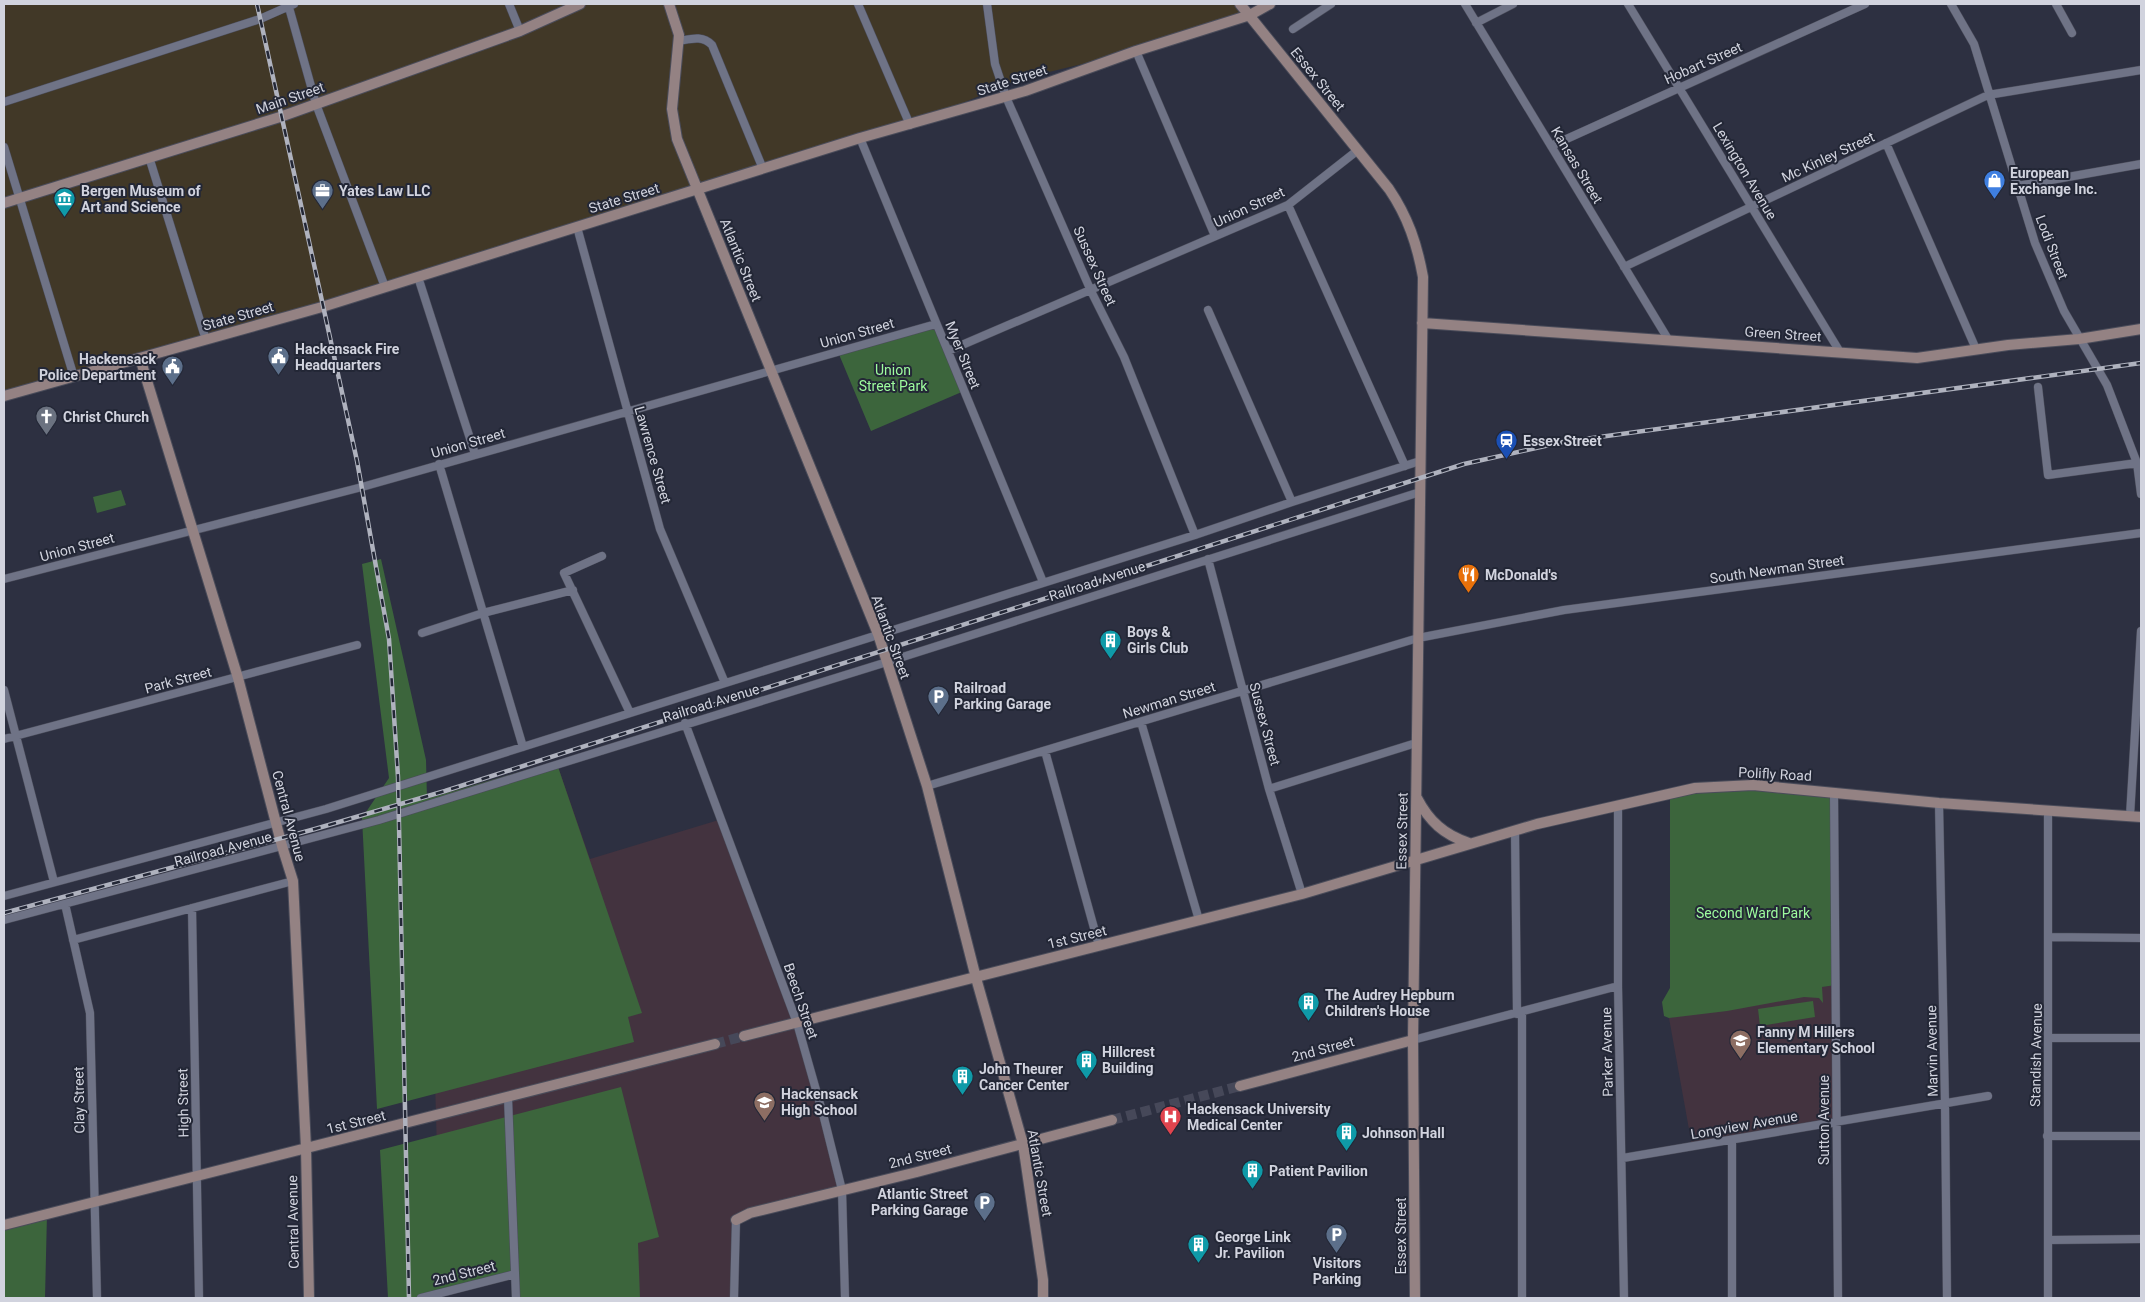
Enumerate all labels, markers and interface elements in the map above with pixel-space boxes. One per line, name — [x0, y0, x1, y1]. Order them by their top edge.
street label: Hobart Street — [1662, 39, 1745, 87]
street label: Essex Street — [1287, 44, 1349, 114]
street label: State Street — [975, 61, 1050, 99]
street label: Main Street — [254, 79, 327, 117]
street label: Lexington Avenue — [1710, 120, 1780, 222]
street label: Kansas Street — [1548, 124, 1606, 207]
street label: Mc Kinley Street — [1779, 128, 1877, 186]
place label: European Exchange Inc. — [2010, 165, 2098, 197]
shop icon: European Exchange Inc. — [1982, 169, 2006, 200]
office icon: Yates Law LLC — [311, 179, 335, 210]
street label: State Street — [587, 180, 662, 216]
place label: Bergen Museum of Art and Science — [81, 183, 202, 215]
place label: Yates Law LLC — [339, 183, 430, 199]
street label: Union Street — [1211, 183, 1287, 230]
museum icon: Bergen Museum of Art and Science — [53, 187, 77, 218]
street label: Lodi Street — [2032, 213, 2072, 282]
street label: Atlantic Street — [717, 216, 765, 304]
street label: Sussex Street — [1070, 224, 1120, 309]
street label: State Street — [201, 298, 276, 334]
street label: Union Street — [818, 315, 896, 351]
street label: Myer Street — [942, 319, 984, 391]
street label: Green Street — [1744, 323, 1822, 345]
place label: Hackensack Fire Headquarters — [295, 341, 400, 373]
public building icon: Hackensack Fire Headquarters — [267, 345, 291, 376]
place label: Hackensack Police Department — [39, 351, 157, 383]
public building icon: Hackensack Police Department — [160, 355, 184, 386]
park label: Union Street Park — [859, 362, 928, 394]
street label: Lawrence Street — [631, 404, 675, 506]
church icon: Christ Church — [35, 405, 59, 436]
place label: Christ Church — [63, 409, 149, 425]
street label: Union Street — [429, 425, 507, 461]
station icon: Essex Street — [1495, 429, 1519, 460]
place label: Essex Street — [1523, 433, 1602, 449]
street label: Union Street — [38, 529, 116, 565]
street label: South Newman Street — [1709, 552, 1846, 586]
street label: Railroad Avenue — [1047, 558, 1147, 604]
restaurant icon: McDonald's — [1457, 563, 1481, 594]
place label: McDonald's — [1485, 567, 1557, 583]
street label: Atlantic Street — [868, 593, 914, 682]
place label: Boys & Girls Club — [1127, 624, 1188, 656]
building icon: Boys & Girls Club — [1099, 628, 1123, 659]
street label: Park Street — [143, 663, 214, 697]
street label: Newman Street — [1121, 678, 1218, 722]
place label: Railroad Parking Garage — [954, 680, 1052, 712]
street label: Railroad Avenue — [661, 681, 761, 725]
street label: Sussex Street — [1246, 681, 1284, 768]
parking icon: Railroad Parking Garage — [926, 684, 950, 715]
street label: Polifly Road — [1738, 764, 1812, 784]
street label: Central Avenue — [269, 769, 309, 863]
street label: Essex Street — [1393, 792, 1411, 870]
street label: Railroad Avenue — [172, 828, 274, 870]
park label: Second Ward Park — [1696, 905, 1811, 921]
street label: 1st Street — [1046, 922, 1108, 952]
street label: Beech Street — [781, 961, 822, 1041]
place label: The Audrey Hepburn Children's House — [1325, 987, 1455, 1019]
building icon: The Audrey Hepburn Children's House — [1297, 991, 1321, 1022]
street label: Standish Avenue — [2027, 1003, 2045, 1107]
street label: Marvin Avenue — [1923, 1005, 1941, 1097]
street label: Parker Avenue — [1598, 1007, 1616, 1097]
place label: Fanny M Hillers Elementary School — [1757, 1024, 1875, 1056]
school or university icon: Fanny M Hillers Elementary School — [1729, 1028, 1753, 1059]
street label: 2nd Street — [1290, 1033, 1356, 1065]
place label: Hillcrest Building — [1102, 1044, 1155, 1076]
building icon: Hillcrest Building — [1074, 1048, 1098, 1079]
place label: John Theurer Cancer Center — [979, 1061, 1069, 1093]
building icon: John Theurer Cancer Center — [951, 1065, 975, 1096]
street label: Clay Street — [70, 1066, 88, 1134]
street label: High Street — [174, 1068, 192, 1138]
street label: Sutton Avenue — [1816, 1075, 1832, 1165]
place label: Hackensack High School — [781, 1086, 858, 1118]
school or university icon: Hackensack High School — [753, 1090, 777, 1121]
place label: Hackensack University Medical Center — [1187, 1101, 1331, 1133]
hospital icon: Hackensack University Medical Center — [1159, 1105, 1183, 1136]
street label: 1st Street — [325, 1107, 387, 1137]
street label: Longview Avenue — [1689, 1108, 1799, 1142]
building icon: Johnson Hall — [1334, 1121, 1358, 1152]
place label: Johnson Hall — [1362, 1125, 1445, 1141]
street label: Atlantic Street — [1024, 1128, 1056, 1218]
street label: 2nd Street — [887, 1140, 953, 1171]
building icon: Patient Pavilion — [1241, 1159, 1265, 1190]
place label: Patient Pavilion — [1269, 1163, 1368, 1179]
street label: Central Avenue — [284, 1175, 302, 1269]
place label: Atlantic Street Parking Garage — [871, 1186, 968, 1218]
parking icon: Atlantic Street Parking Garage — [972, 1190, 996, 1221]
street label: Essex Street — [1393, 1197, 1409, 1275]
parking icon: Visitors Parking — [1325, 1223, 1349, 1254]
place label: George Link Jr. Pavilion — [1215, 1229, 1291, 1261]
building icon: George Link Jr. Pavilion — [1187, 1233, 1211, 1264]
place label: Visitors Parking — [1313, 1255, 1361, 1287]
street label: 2nd Street — [431, 1257, 497, 1288]

